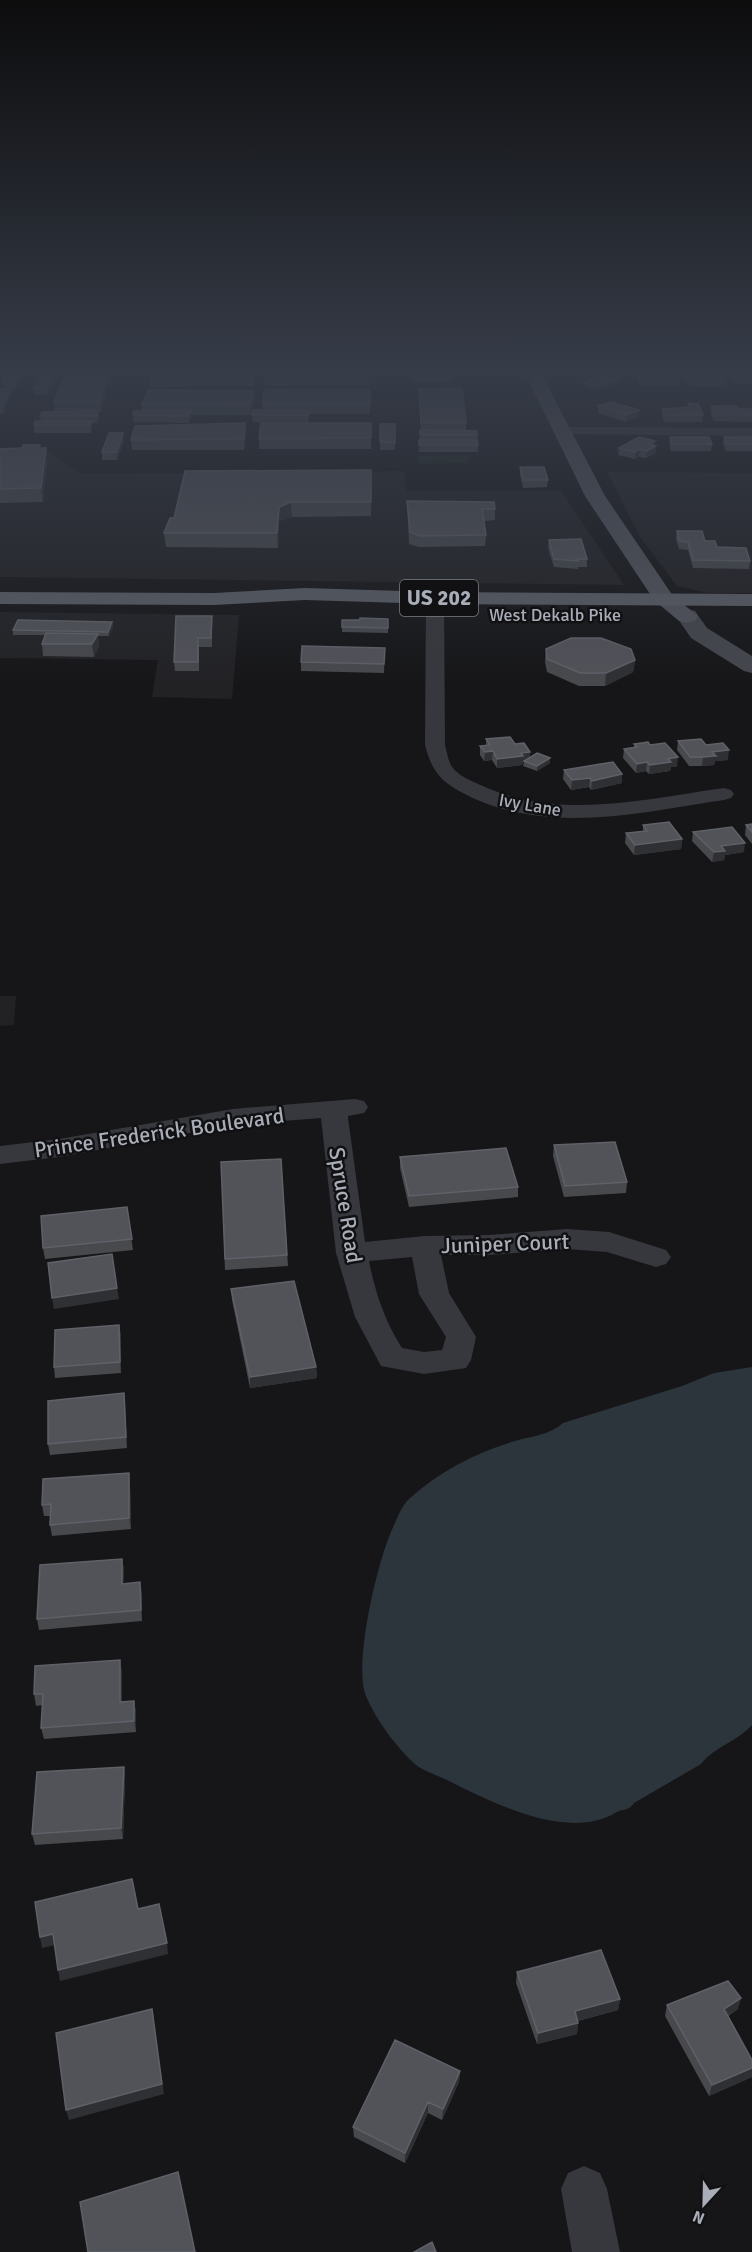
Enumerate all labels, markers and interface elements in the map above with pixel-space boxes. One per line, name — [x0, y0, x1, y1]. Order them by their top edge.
road number: US 202 — [400, 580, 478, 616]
street label: West Dekalb Pike — [489, 604, 621, 626]
street label: Ivy Lane — [497, 789, 563, 821]
street label: Prince Frederick Boulevard — [32, 1102, 286, 1163]
street label: Spruce Road — [323, 1145, 368, 1265]
street label: Juniper Court — [440, 1228, 570, 1259]
north arrow — [674, 2174, 734, 2234]
text: N — [690, 2206, 708, 2228]

